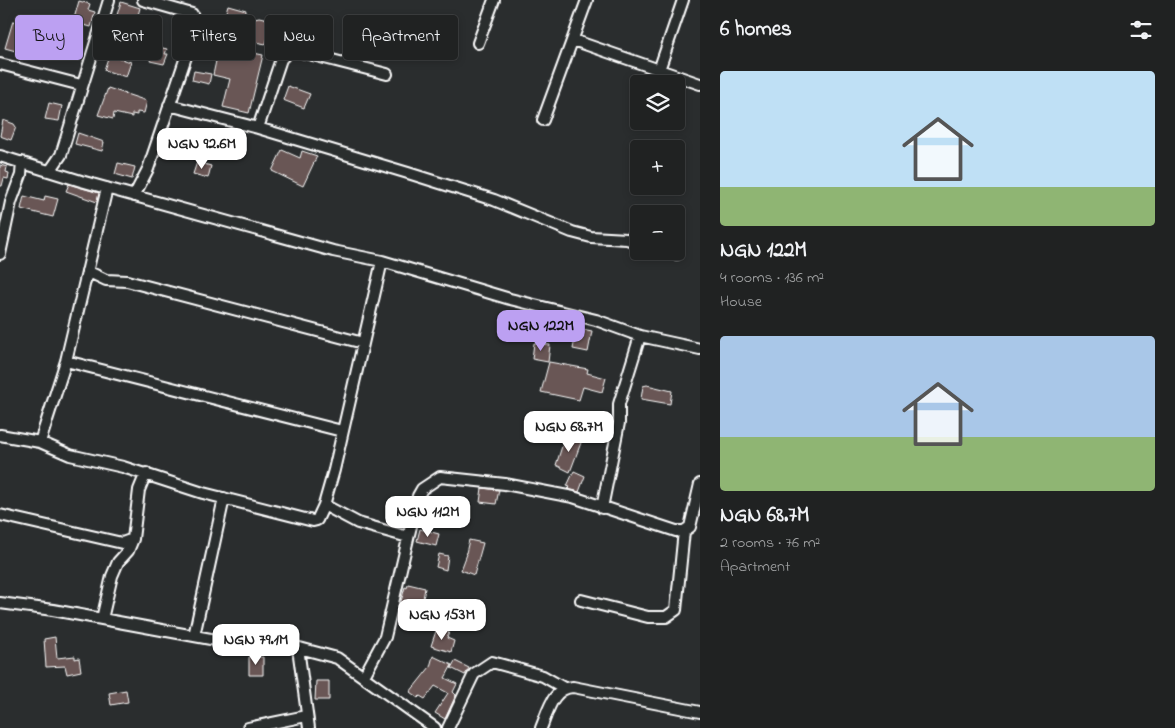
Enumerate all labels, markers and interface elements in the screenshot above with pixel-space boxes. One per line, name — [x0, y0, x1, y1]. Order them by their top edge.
chip: Buy — [15, 15, 83, 60]
chip: Rent — [93, 15, 162, 60]
chip: Filters — [172, 15, 255, 60]
chip: New — [265, 15, 333, 60]
chip: Apartment — [343, 15, 458, 60]
text: 6 homes — [720, 15, 792, 45]
icon: filters — [1127, 16, 1155, 44]
map controls — [630, 75, 685, 260]
button: layers — [630, 75, 685, 130]
icon: home — [893, 104, 983, 194]
pin: NGN 92.6M — [145, 128, 259, 170]
text: NGN 92.6M — [168, 132, 236, 156]
button: + — [630, 140, 685, 195]
button: − — [630, 205, 685, 260]
text: NGN 122M — [720, 236, 807, 266]
text: 4 rooms · 136 m² — [720, 266, 824, 290]
text: House — [720, 290, 762, 314]
pin: NGN 122M — [489, 310, 593, 352]
text: NGN 122M — [508, 314, 574, 338]
icon: home — [893, 369, 983, 459]
pin: NGN 68.7M — [512, 410, 626, 453]
text: NGN 68.7M — [535, 415, 603, 439]
pin: NGN 112M — [376, 496, 480, 538]
text: NGN 112M — [396, 500, 460, 524]
text: NGN 68.7M — [720, 501, 810, 531]
text: 2 rooms · 76 m² — [720, 531, 820, 555]
text: Apartment — [720, 555, 790, 579]
pin: NGN 153M — [390, 598, 494, 641]
text: NGN 153M — [409, 603, 475, 627]
pin: NGN 79.1M — [199, 624, 313, 666]
text: NGN 79.1M — [223, 628, 289, 652]

